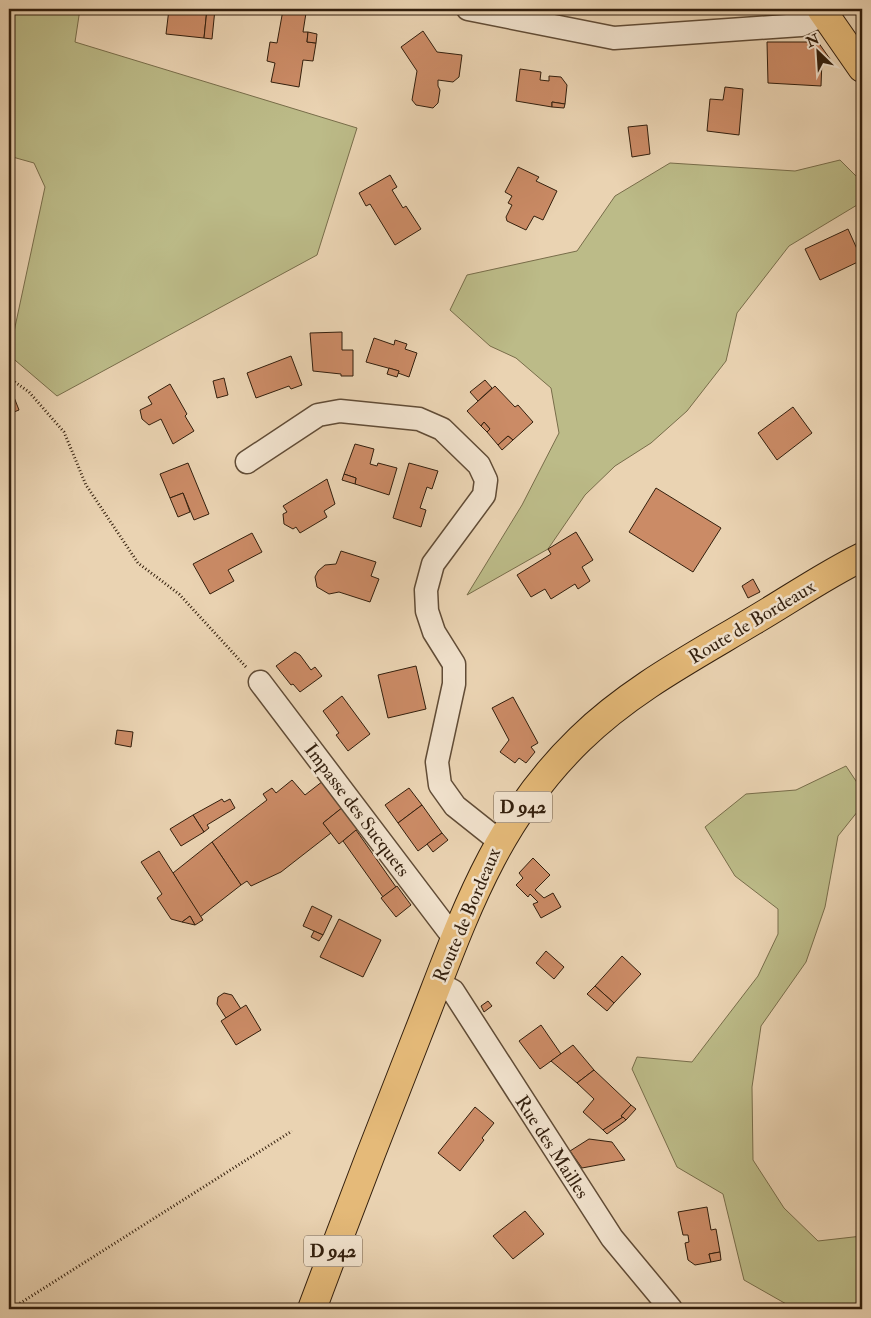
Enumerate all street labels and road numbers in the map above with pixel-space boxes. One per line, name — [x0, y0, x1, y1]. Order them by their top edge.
street label: Route de Bordeaux — [684, 574, 820, 669]
street label: Impasse des Sucquets — [298, 739, 415, 882]
road number: D 942 — [494, 792, 552, 822]
street label: Route de Bordeaux — [428, 844, 506, 986]
street label: Rue des Mailles — [510, 1091, 594, 1203]
road number: D 942 — [304, 1236, 362, 1266]

